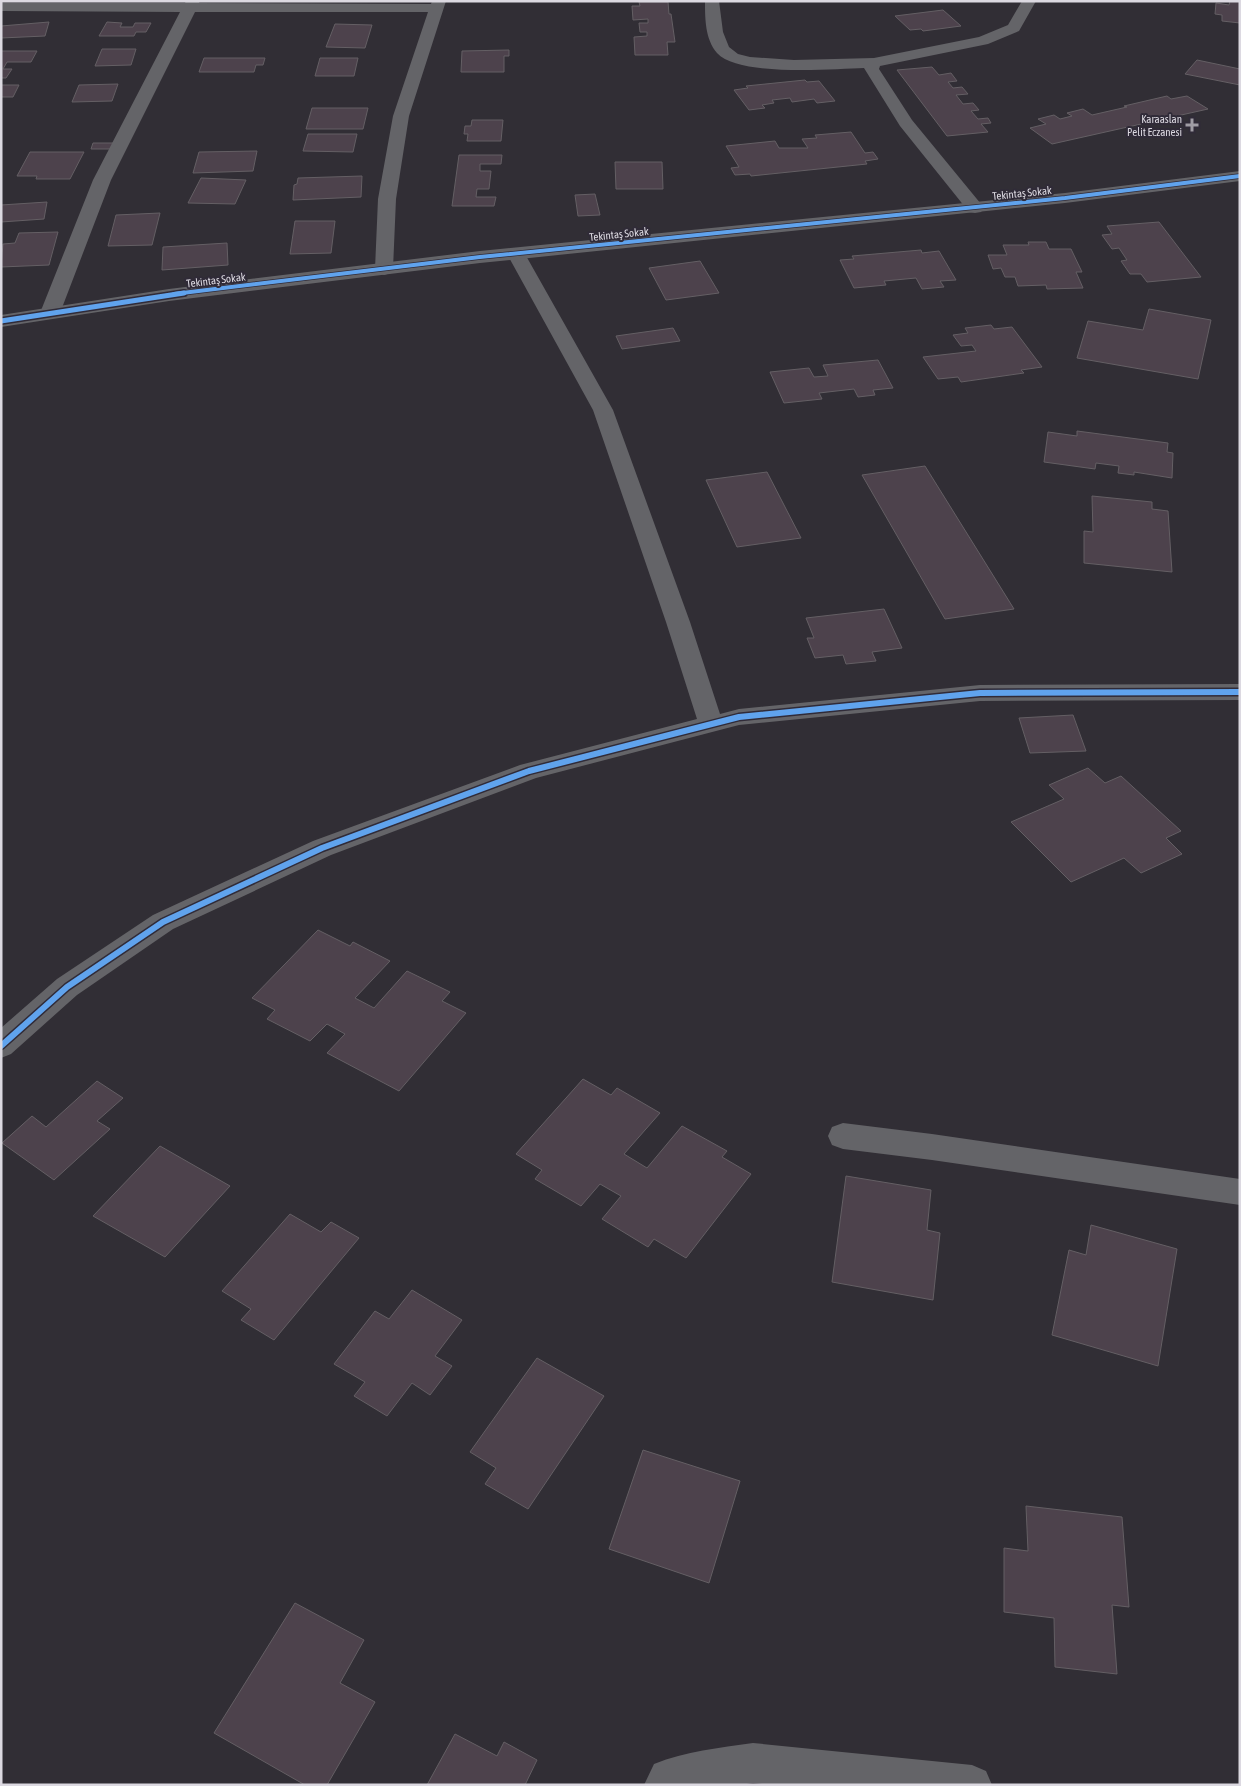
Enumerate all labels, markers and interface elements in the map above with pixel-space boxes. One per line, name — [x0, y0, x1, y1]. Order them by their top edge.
place label: Karaaslan Pelit Eczanesi — [1127, 113, 1182, 138]
marker: Karaaslan Pelit Eczanesi — [1186, 119, 1198, 131]
street label: Tekintaş Sokak — [992, 184, 1053, 202]
street label: Tekintaş Sokak — [589, 225, 650, 243]
street label: Tekintaş Sokak — [186, 270, 247, 290]

